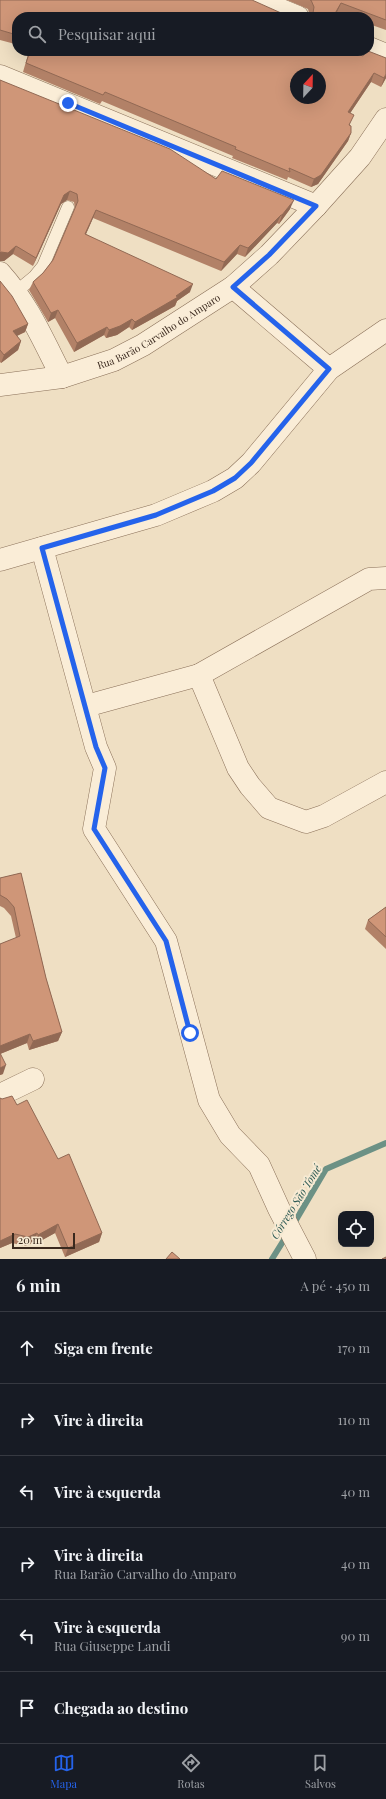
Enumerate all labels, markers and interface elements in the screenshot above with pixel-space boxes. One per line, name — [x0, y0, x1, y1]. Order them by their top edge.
search box — [12, 12, 374, 56]
icon: search — [26, 23, 48, 45]
text: Pesquisar aqui — [58, 24, 156, 44]
north arrow — [290, 68, 326, 104]
route end — [59, 94, 77, 112]
street label: Rua Barão Carvalho do Amparo — [95, 290, 223, 372]
route start — [181, 1024, 199, 1042]
water label: Córrego São Tomé — [267, 1161, 325, 1242]
map controls — [338, 1211, 374, 1247]
button: locate — [338, 1211, 374, 1247]
scale bar — [12, 1231, 75, 1250]
text: 20 m — [18, 1232, 42, 1247]
text: 6 min — [16, 1274, 61, 1296]
text: A pé · 450 m — [300, 1277, 370, 1294]
icon: ahead — [16, 1337, 38, 1359]
text: Siga em frente — [54, 1338, 153, 1358]
text: 170 m — [337, 1339, 370, 1356]
icon: right — [16, 1409, 38, 1431]
text: Vire à direita — [54, 1410, 143, 1430]
text: 110 m — [338, 1411, 370, 1428]
icon: left — [16, 1481, 38, 1503]
text: Vire à esquerda — [54, 1482, 161, 1502]
text: 40 m — [341, 1483, 370, 1500]
text: Vire à direita — [54, 1545, 143, 1565]
icon: right — [16, 1553, 38, 1575]
text: 40 m — [341, 1555, 370, 1572]
text: Rua Barão Carvalho do Amparo — [54, 1565, 236, 1582]
text: Vire à esquerda — [54, 1617, 161, 1637]
icon: left — [16, 1625, 38, 1647]
text: 90 m — [341, 1627, 370, 1644]
text: Rua Giuseppe Landi — [54, 1637, 171, 1654]
icon: arrive — [16, 1697, 38, 1719]
text: Chegada ao destino — [54, 1698, 188, 1718]
tab: Mapa — [50, 1752, 77, 1791]
tab: Rotas — [177, 1752, 205, 1791]
tab: Salvos — [305, 1752, 336, 1791]

